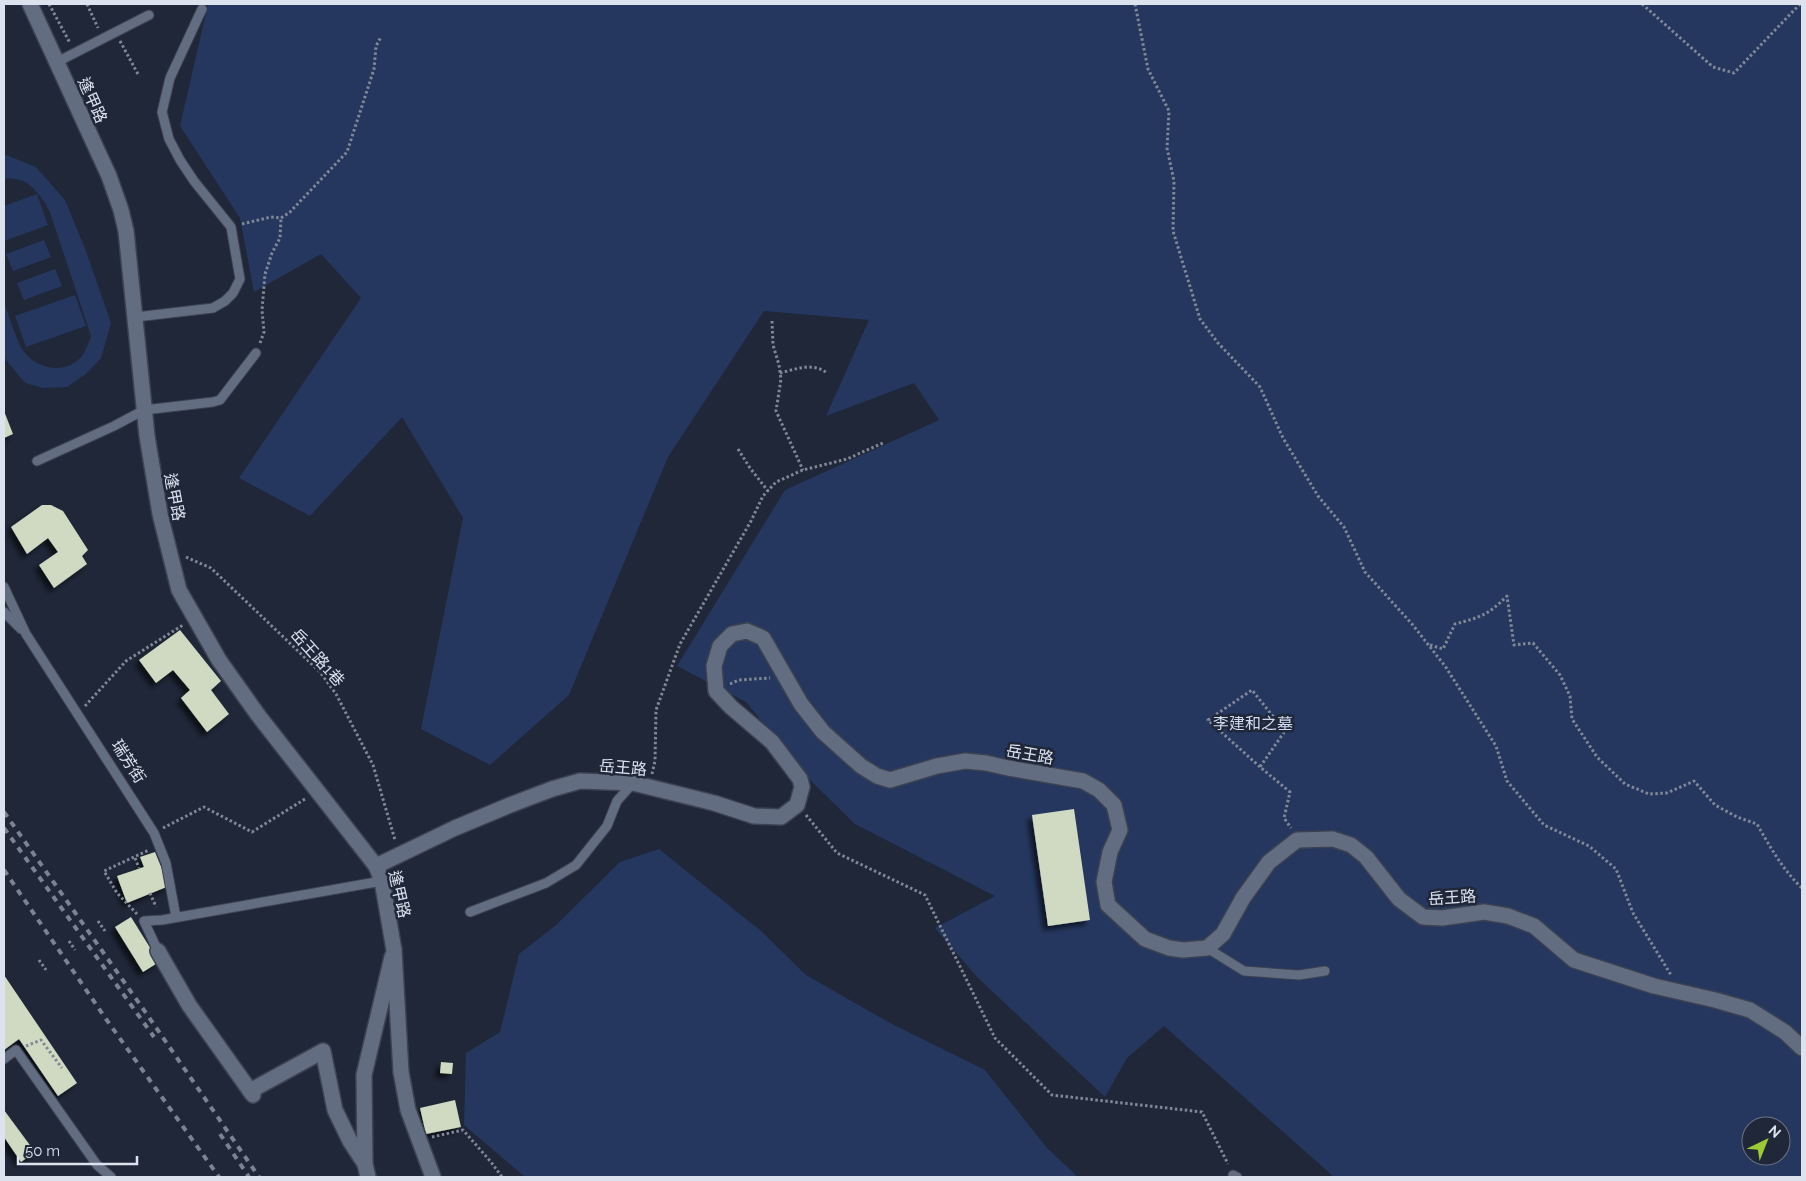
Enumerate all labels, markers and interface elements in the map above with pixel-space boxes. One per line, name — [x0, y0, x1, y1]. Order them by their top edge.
street label: 逢甲路 — [74, 74, 111, 126]
street label: 逢甲路 — [161, 472, 188, 522]
street label: 岳王路1巷 — [287, 625, 348, 690]
park label: 李建和之墓 — [1213, 714, 1293, 733]
street label: 瑞芳街 — [108, 736, 150, 787]
street label: 岳王路 — [1005, 741, 1055, 768]
street label: 岳王路 — [598, 756, 648, 779]
street label: 逢甲路 — [385, 869, 414, 920]
street label: 岳王路 — [1427, 886, 1477, 909]
north arrow — [1741, 1116, 1791, 1166]
text: N — [1766, 1122, 1784, 1141]
scale bar — [18, 1134, 136, 1166]
text: 50 m — [25, 1142, 60, 1160]

